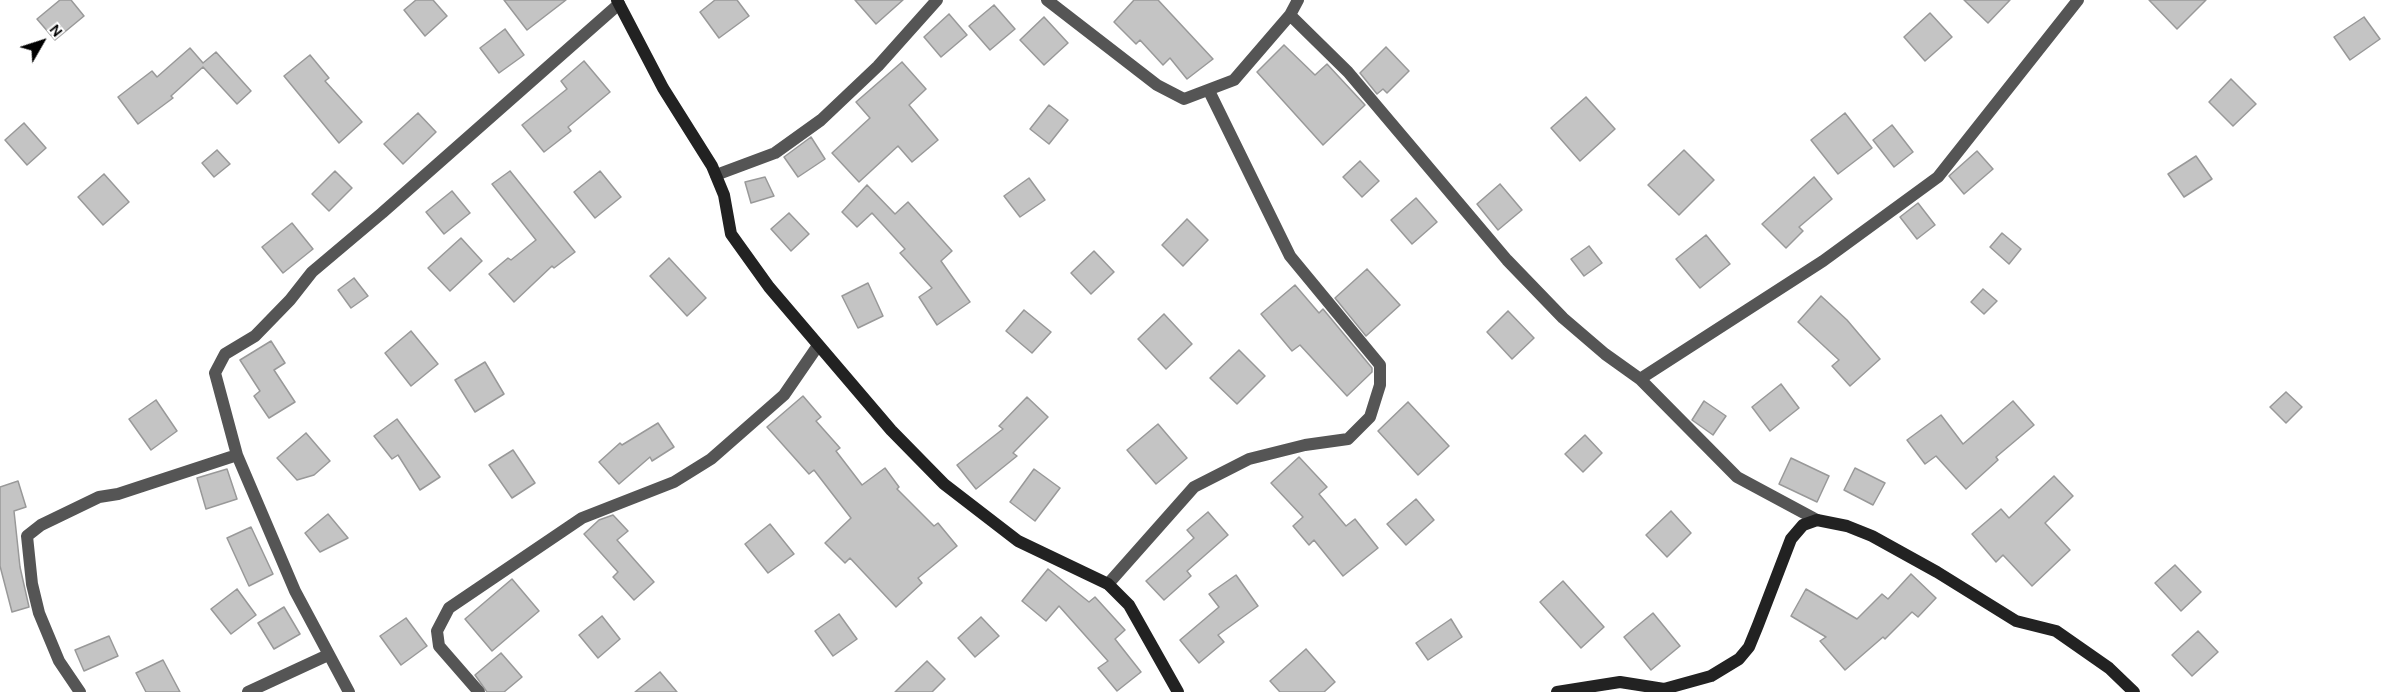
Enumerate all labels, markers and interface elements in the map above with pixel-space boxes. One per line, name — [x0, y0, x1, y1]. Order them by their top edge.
north arrow — [12, 12, 72, 72]
text: N — [45, 20, 67, 41]

